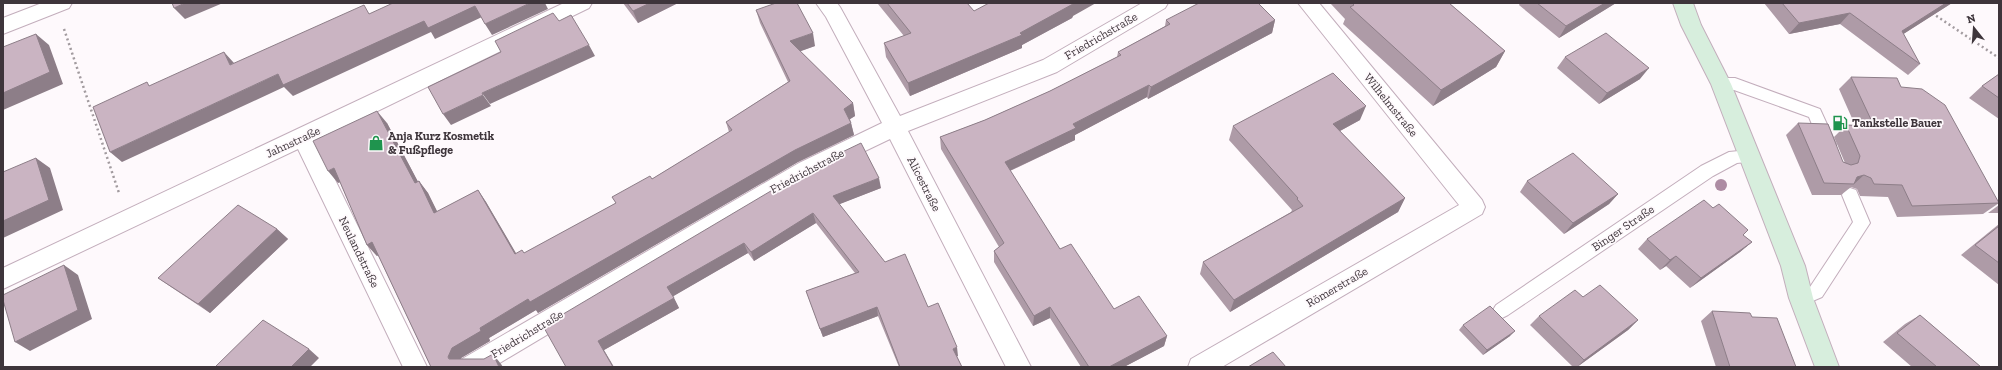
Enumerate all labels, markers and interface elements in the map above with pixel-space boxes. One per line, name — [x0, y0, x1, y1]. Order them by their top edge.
north arrow — [1954, 8, 1994, 48]
street label: Friedrichstraße — [1062, 9, 1140, 63]
text: N — [1965, 11, 1978, 26]
street label: Wilhelmstraße — [1361, 70, 1421, 140]
fuel station icon: Tankstelle Bauer — [1831, 114, 1849, 132]
place label: Tankstelle Bauer — [1852, 116, 1943, 130]
street label: Jahnstraße — [264, 123, 323, 161]
place label: Anja Kurz Kosmetik & Fußpflege — [388, 129, 494, 157]
shop icon: Anja Kurz Kosmetik & Fußpflege — [367, 134, 385, 152]
street label: Friedrichstraße — [768, 145, 847, 196]
street label: Alicestraße — [904, 154, 944, 214]
street label: Binger Straße — [1589, 202, 1657, 254]
street label: Neulandstraße — [336, 214, 382, 290]
street label: Römerstraße — [1304, 264, 1370, 310]
street label: Friedrichstraße — [488, 307, 566, 361]

